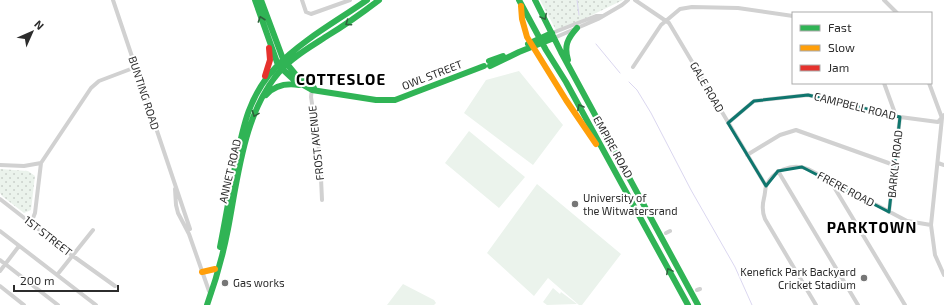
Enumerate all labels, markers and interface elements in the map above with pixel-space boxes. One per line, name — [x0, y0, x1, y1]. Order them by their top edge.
north arrow — [12, 12, 52, 52]
one-way arrow — [539, 12, 547, 20]
legend — [792, 12, 932, 84]
one-way arrow — [257, 16, 266, 23]
text: N — [32, 17, 47, 32]
one-way arrow — [345, 18, 352, 25]
text: Fast — [828, 20, 852, 34]
text: Slow — [828, 40, 855, 54]
street label: BUNTING ROAD — [126, 54, 162, 131]
street label: OWL STREET — [400, 57, 464, 92]
street label: GALE ROAD — [688, 59, 727, 114]
text: Jam — [828, 60, 849, 74]
district label: COTTESLOE — [296, 70, 386, 88]
street label: CAMPBELL ROAD — [813, 89, 897, 122]
one-way arrow — [577, 104, 585, 112]
street label: FROST AVENUE — [305, 105, 326, 181]
one-way arrow — [251, 111, 259, 118]
street label: EMPIRE ROAD — [591, 114, 636, 180]
street label: BARKLY ROAD — [884, 129, 905, 199]
street label: ANNET ROAD — [216, 138, 243, 204]
street label: FRERE ROAD — [816, 168, 877, 209]
place label: University of the Witwatersrand — [583, 191, 677, 217]
marker: University of the Witwatersrand — [570, 199, 580, 209]
street label: 1ST STREET — [22, 213, 75, 259]
district label: PARKTOWN — [827, 218, 917, 236]
place label: Kenefick Park Backyard Cricket Stadium — [740, 265, 856, 291]
scale bar — [14, 267, 118, 293]
one-way arrow — [667, 267, 674, 275]
text: 200 m — [20, 273, 54, 287]
marker: Kenefick Park Backyard Cricket Stadium — [859, 273, 869, 283]
place label: Gas works — [233, 276, 285, 289]
marker: Gas works — [220, 278, 230, 288]

